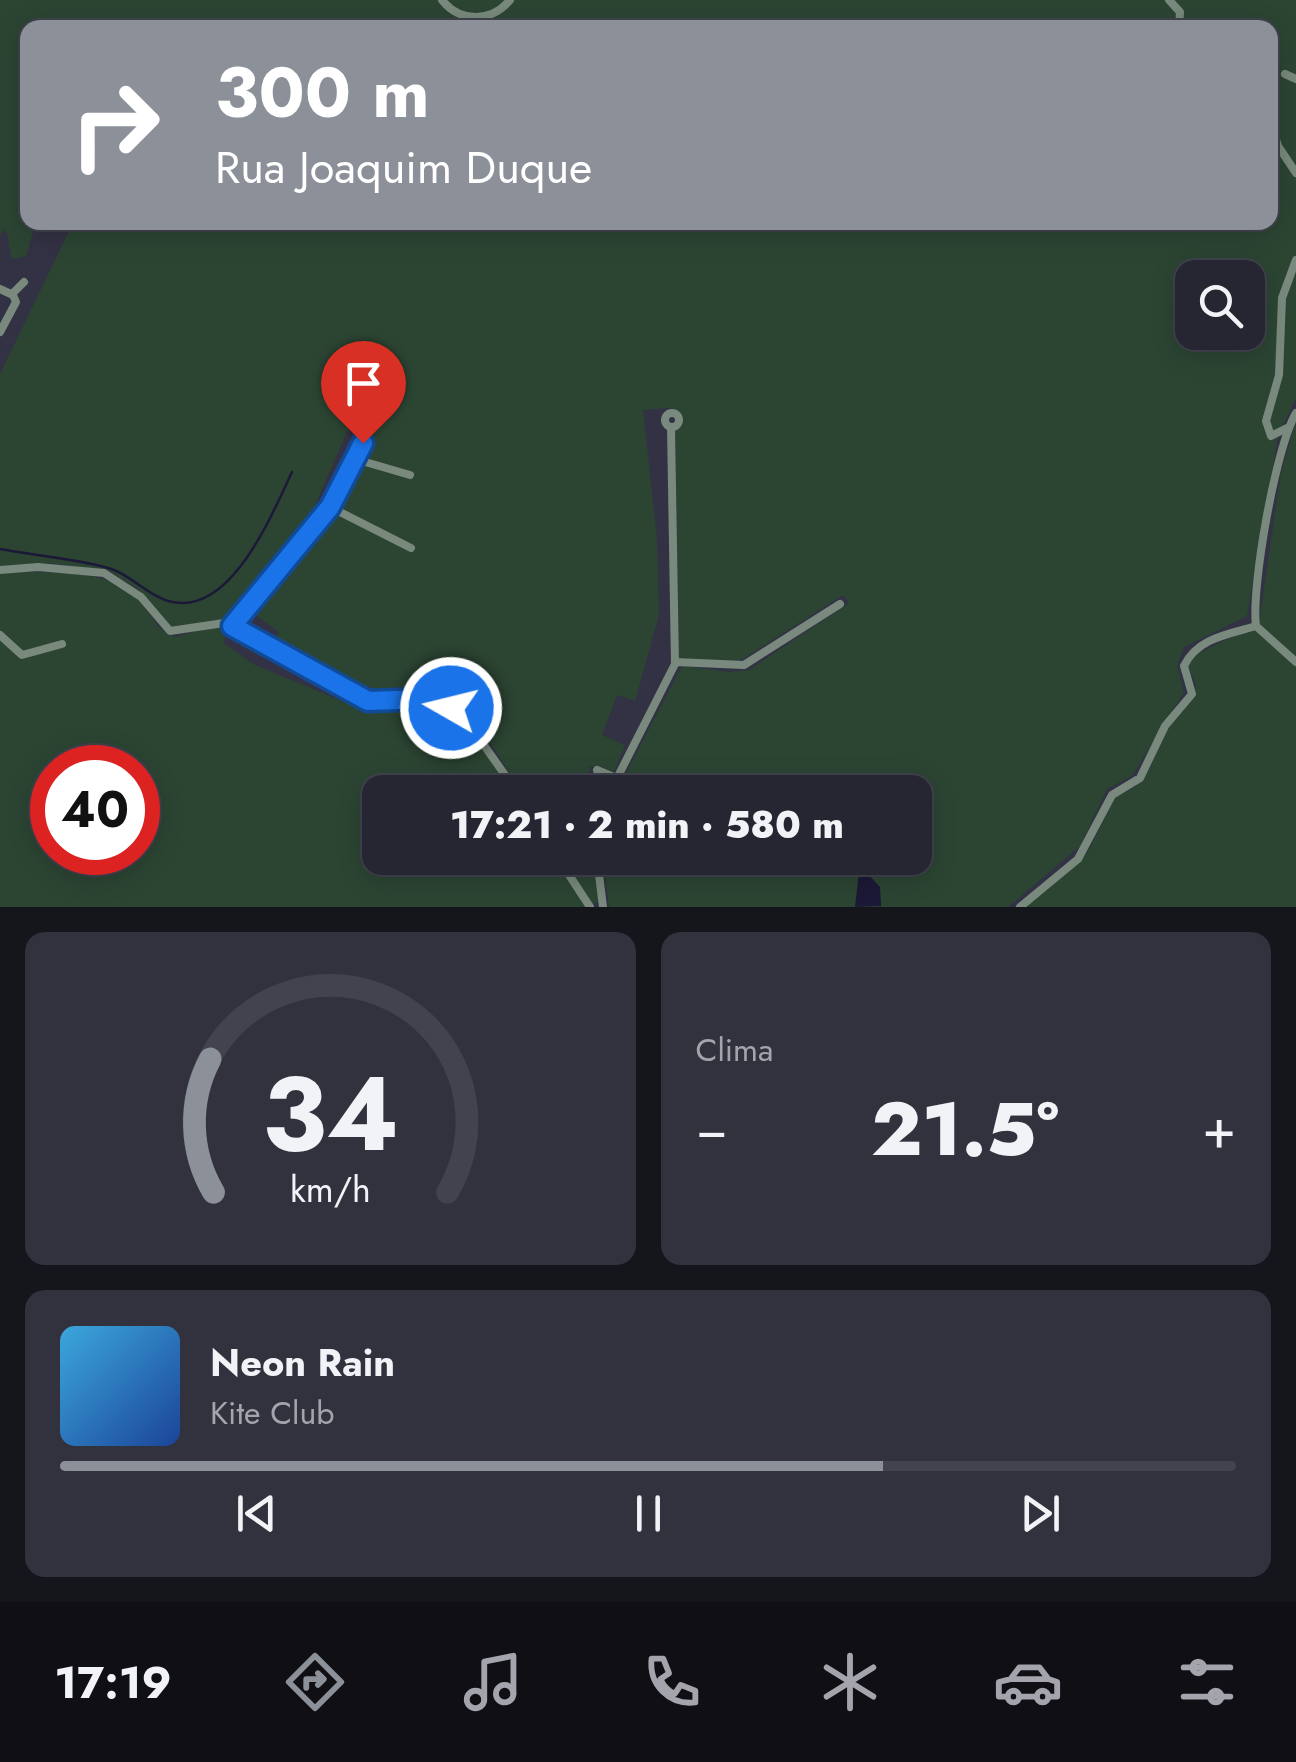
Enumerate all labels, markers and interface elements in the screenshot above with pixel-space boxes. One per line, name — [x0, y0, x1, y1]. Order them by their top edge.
text: 300 m — [215, 42, 430, 143]
icon: right — [50, 60, 180, 190]
text: Rua Joaquim Duque — [215, 135, 592, 200]
map controls — [1175, 260, 1265, 350]
button: search — [1175, 260, 1265, 350]
pin — [321, 341, 406, 444]
icon: arrive — [336, 356, 391, 411]
position arrow — [399, 656, 503, 760]
speed limit sign: 40 — [30, 745, 160, 875]
text: 17:21 · 2 min · 580 m — [450, 797, 844, 852]
text: Clima — [696, 1027, 773, 1073]
text: 34 — [262, 1039, 399, 1189]
text: 21.5° — [871, 1075, 1059, 1183]
text: − — [696, 1089, 728, 1169]
text: + — [1202, 1089, 1236, 1169]
text: km/h — [290, 1164, 371, 1215]
text: Neon Rain — [210, 1335, 395, 1390]
text: Kite Club — [210, 1390, 334, 1436]
icon: previous — [229, 1486, 284, 1541]
icon: pause — [621, 1486, 676, 1541]
icon: next — [1013, 1486, 1068, 1541]
icon: directions — [280, 1647, 350, 1717]
icon: music — [458, 1647, 528, 1717]
icon: phone — [637, 1647, 707, 1717]
icon: climate — [815, 1647, 885, 1717]
icon: car — [993, 1647, 1063, 1717]
icon: filters — [1172, 1647, 1242, 1717]
text: 17:19 — [54, 1650, 172, 1715]

